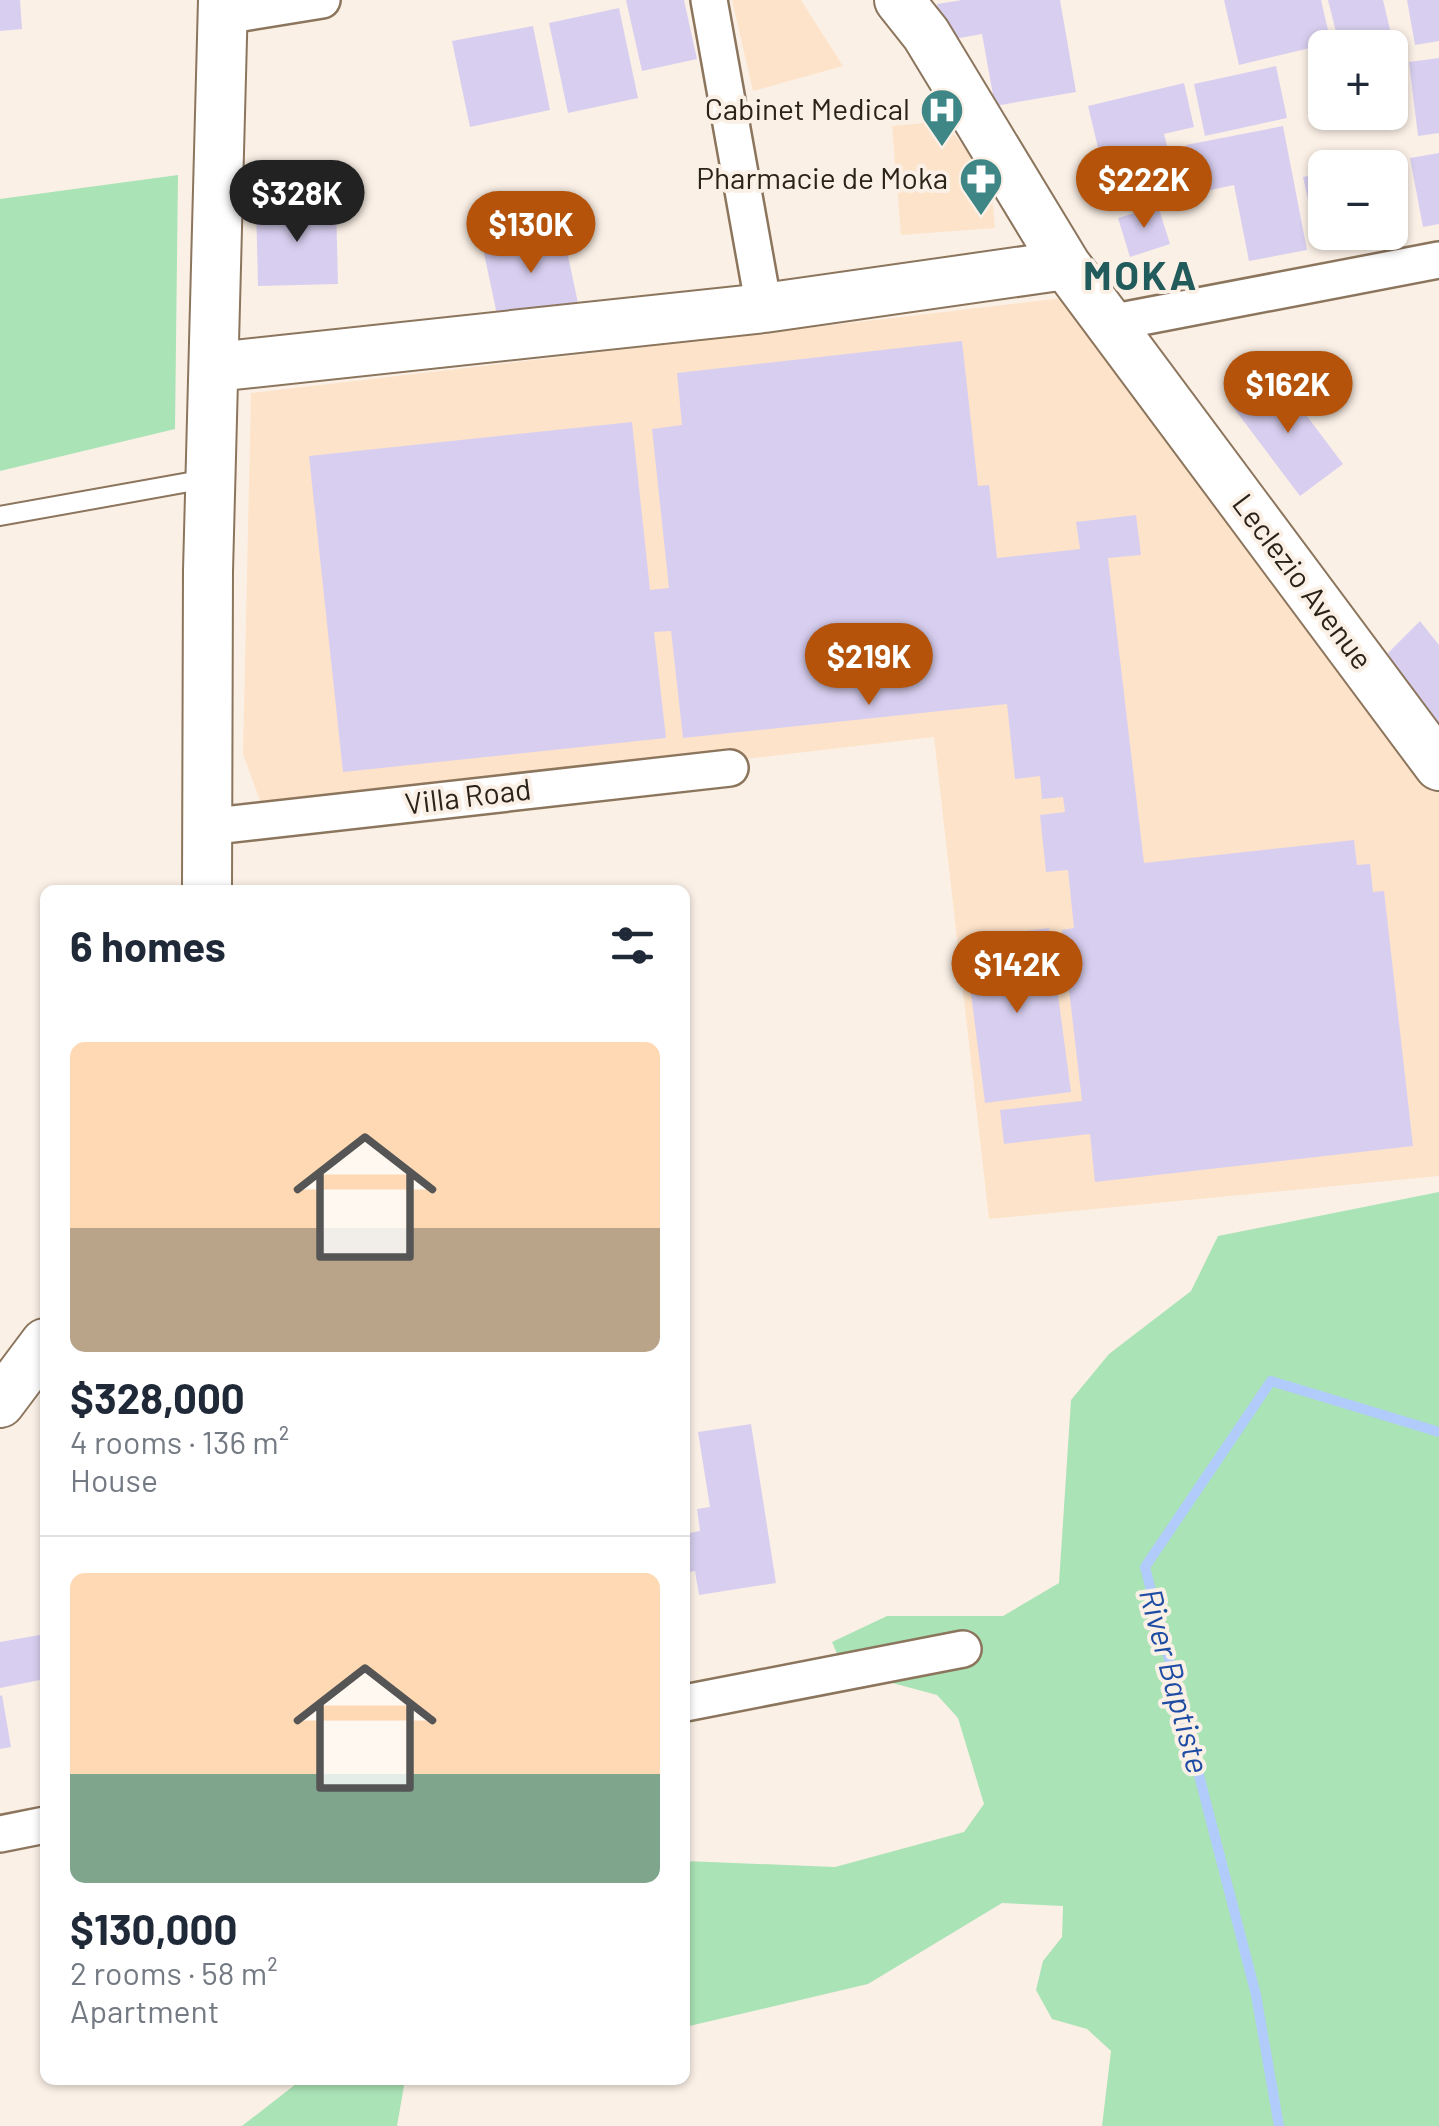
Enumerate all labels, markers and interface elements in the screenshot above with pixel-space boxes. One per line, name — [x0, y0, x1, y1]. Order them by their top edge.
map controls — [1308, 30, 1408, 250]
button: + — [1308, 30, 1408, 130]
hospital icon: Cabinet Medical — [919, 87, 965, 148]
place label: Cabinet Medical — [705, 90, 910, 126]
pin: $222K — [1074, 146, 1214, 231]
button: − — [1308, 150, 1408, 250]
pharmacy icon: Pharmacie de Moka — [958, 156, 1004, 217]
place label: Pharmacie de Moka — [696, 159, 948, 195]
text: $222K — [1098, 159, 1190, 197]
pin: $328K — [227, 160, 367, 245]
text: $328K — [252, 173, 342, 211]
pin: $130K — [461, 191, 601, 276]
text: $130K — [488, 204, 574, 242]
district label: MOKA — [1083, 250, 1199, 298]
pin: $162K — [1218, 351, 1358, 436]
text: $162K — [1246, 364, 1330, 402]
street label: Leclezio Avenue — [1226, 486, 1381, 676]
pin: $219K — [799, 623, 939, 708]
text: $219K — [827, 636, 911, 674]
street label: Villa Road — [403, 769, 533, 821]
icon: filters — [605, 918, 660, 973]
text: 6 homes — [70, 920, 226, 970]
pin: $142K — [947, 931, 1087, 1016]
text: $142K — [974, 944, 1060, 982]
icon: home — [275, 1107, 455, 1287]
text: $328,000 — [70, 1372, 245, 1422]
text: 4 rooms · 136 m² — [70, 1422, 289, 1460]
text: House — [70, 1460, 158, 1498]
water label: River Baptiste — [1133, 1584, 1219, 1777]
icon: home — [275, 1638, 455, 1818]
text: $130,000 — [70, 1903, 237, 1953]
text: 2 rooms · 58 m² — [70, 1953, 278, 1991]
text: Apartment — [70, 1991, 219, 2029]

